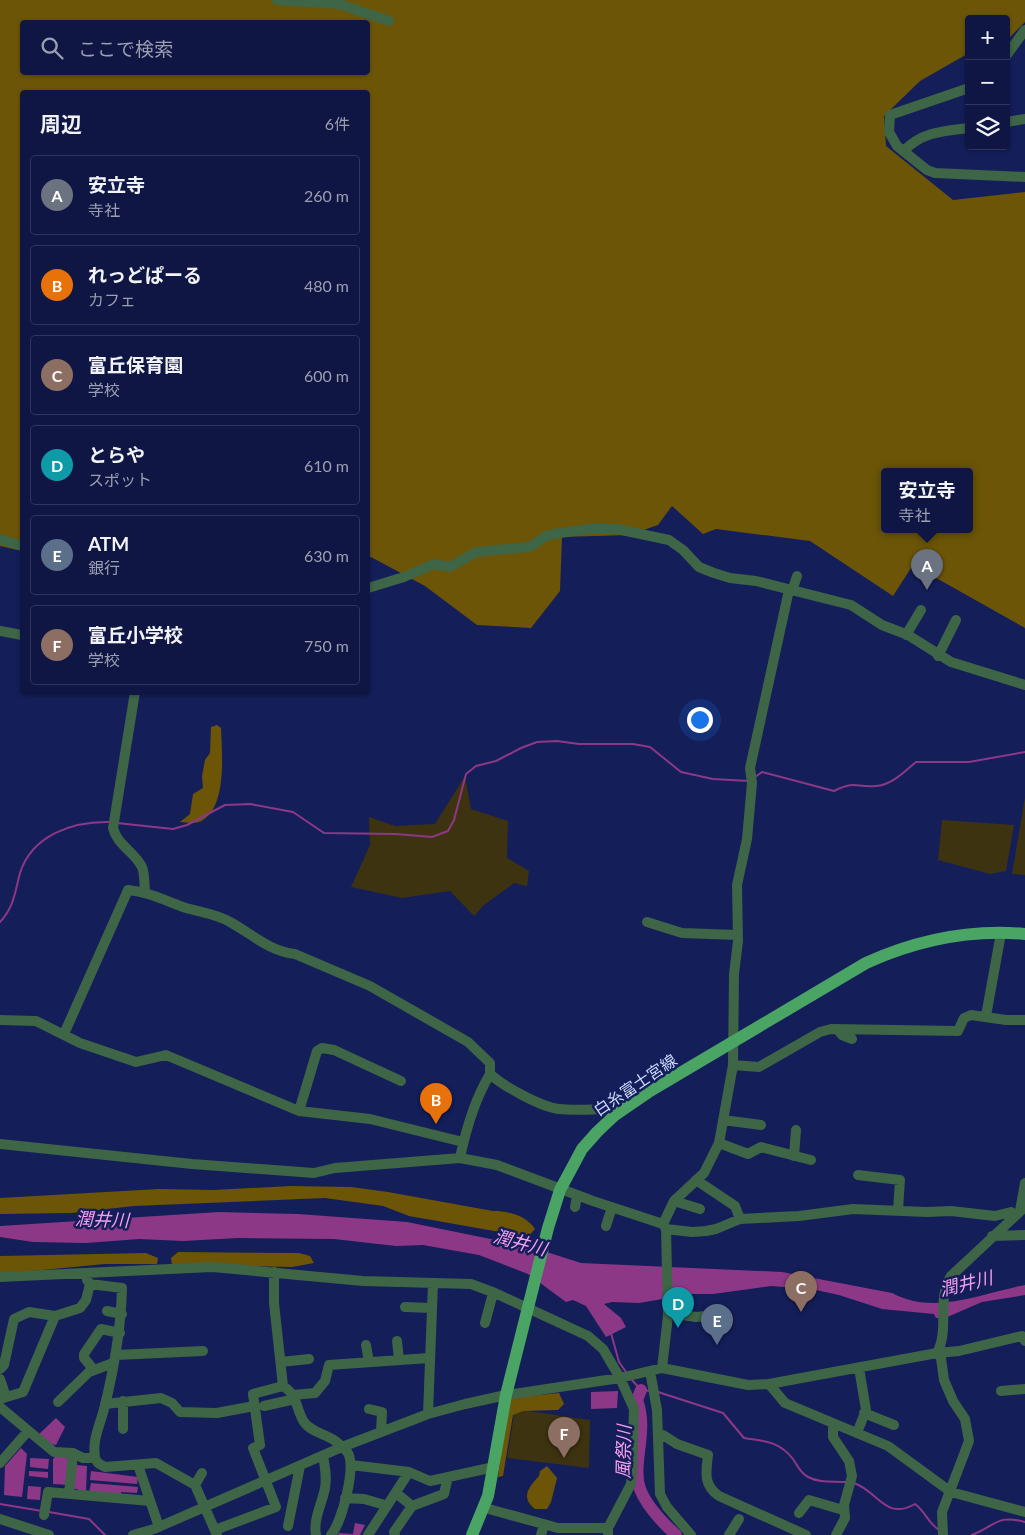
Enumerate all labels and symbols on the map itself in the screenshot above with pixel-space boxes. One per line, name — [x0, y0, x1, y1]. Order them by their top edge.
pin: A — [911, 549, 943, 590]
your location — [687, 707, 713, 733]
street label: 白糸富士宮線 — [590, 1050, 680, 1119]
pin: B — [420, 1083, 452, 1124]
water label: 潤井川 — [75, 1207, 131, 1231]
water label: 潤井川 — [491, 1224, 551, 1260]
water label: 潤井川 — [937, 1265, 997, 1300]
pin: C — [785, 1271, 817, 1312]
pin: D — [662, 1287, 694, 1328]
pin: E — [701, 1304, 733, 1345]
pin: F — [548, 1417, 580, 1458]
water label: 風祭川 — [612, 1423, 635, 1479]

